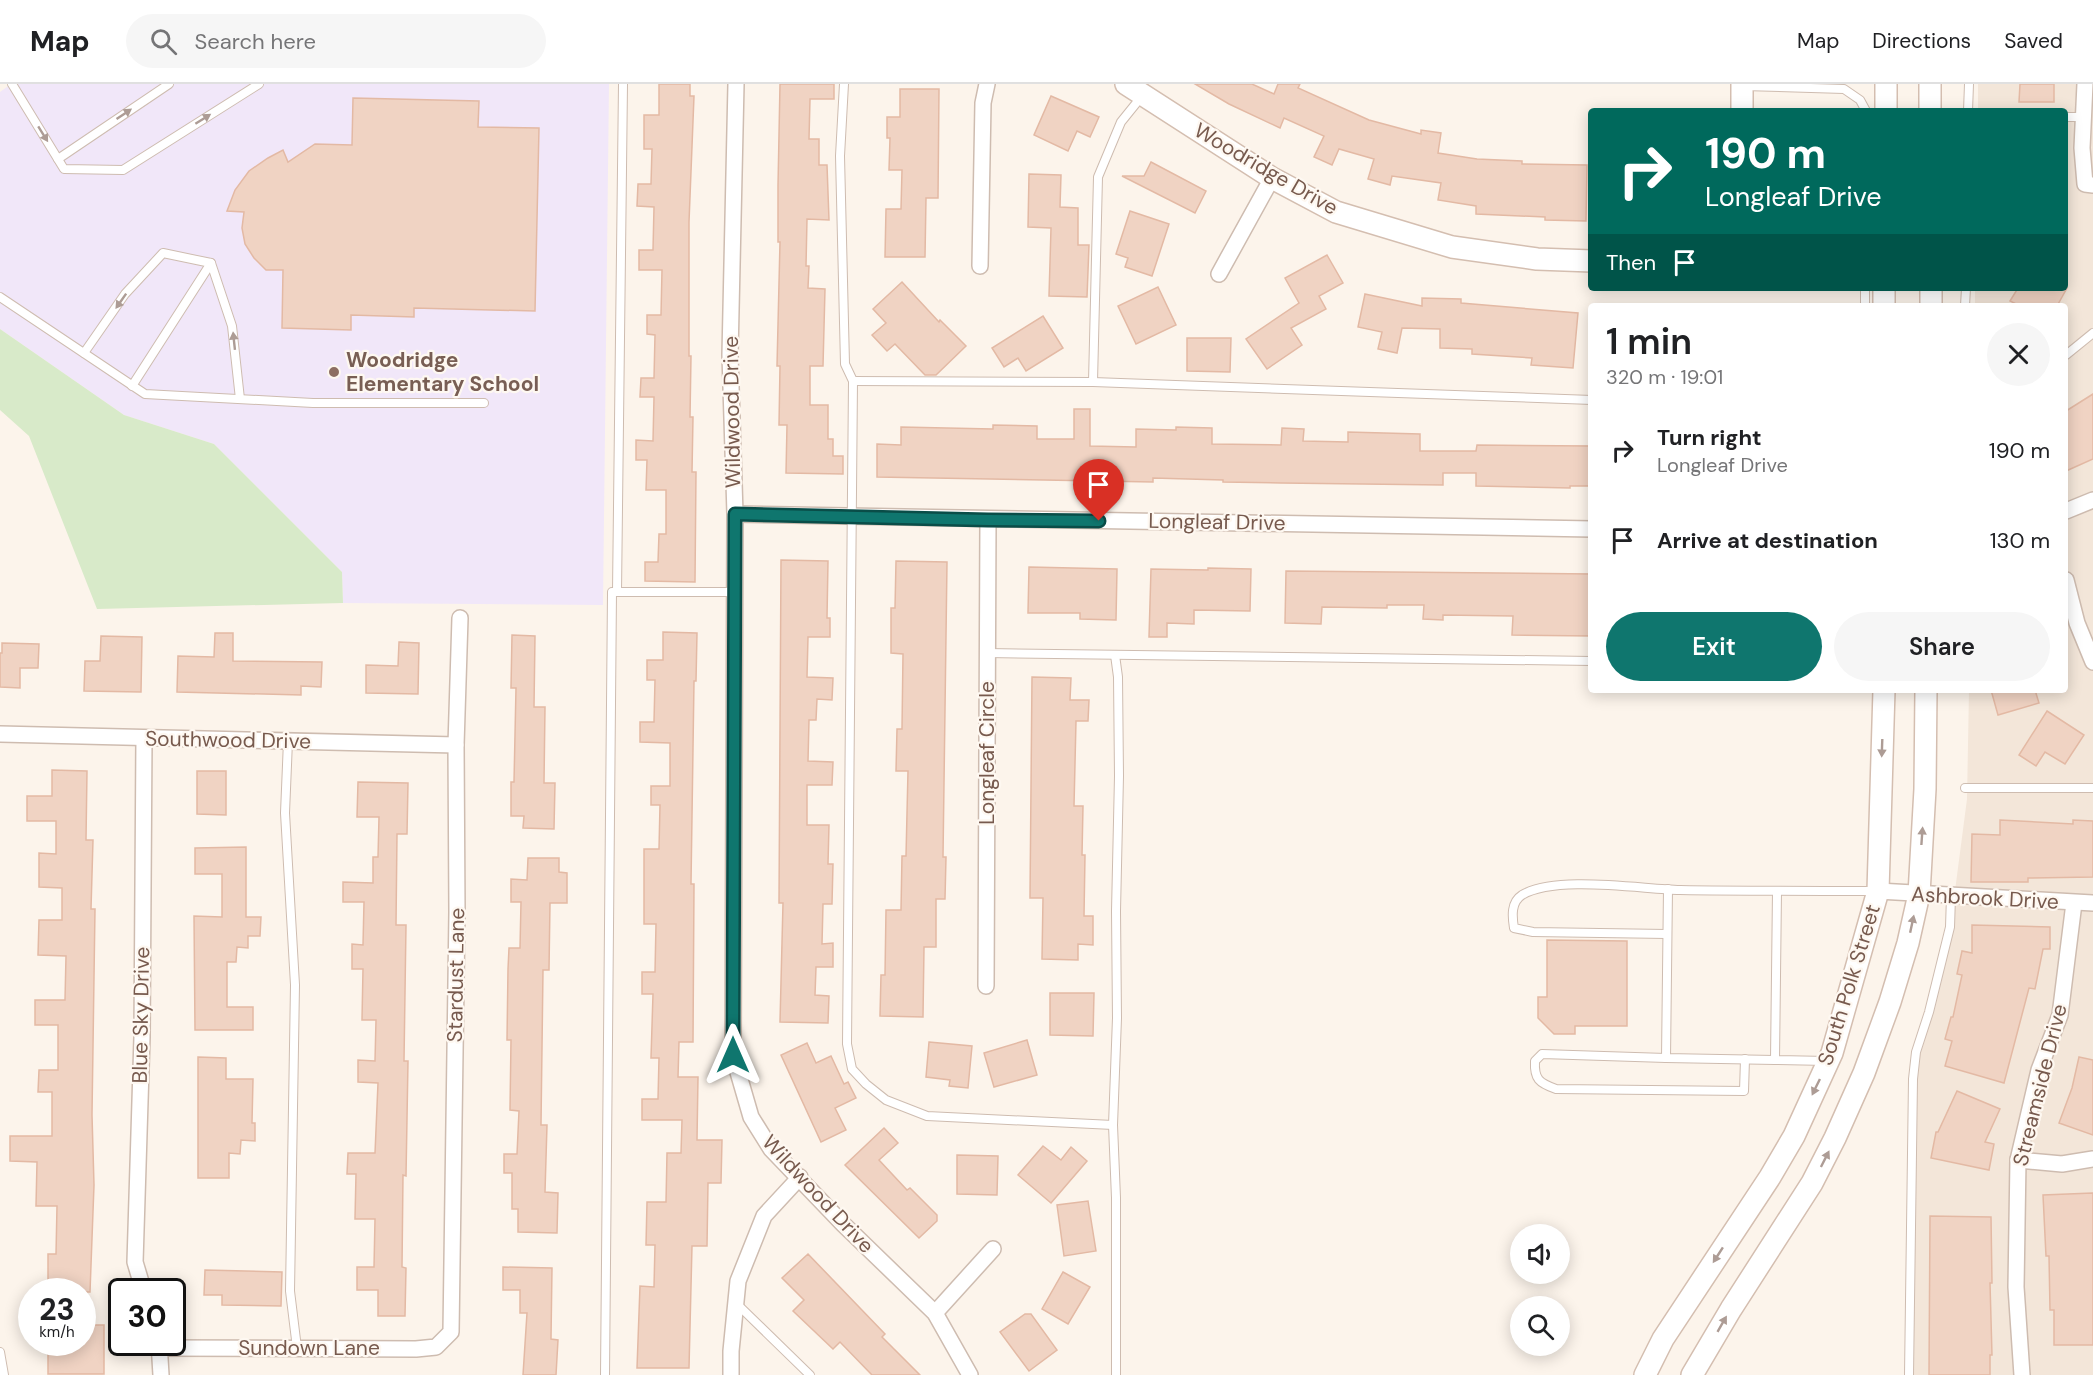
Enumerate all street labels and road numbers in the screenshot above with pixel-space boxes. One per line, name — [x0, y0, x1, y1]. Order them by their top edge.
street label: Woodridge Drive — [1189, 116, 1343, 222]
street label: Wildwood Drive — [717, 336, 747, 488]
street label: Longleaf Drive — [1148, 507, 1286, 537]
street label: Longleaf Circle — [973, 681, 1001, 825]
street label: Southwood Drive — [145, 725, 311, 755]
street label: Ashbrook Drive — [1910, 880, 2060, 916]
street label: South Polk Street — [1811, 901, 1887, 1069]
street label: Stardust Lane — [441, 907, 471, 1043]
street label: Blue Sky Drive — [126, 946, 156, 1084]
street label: Streamside Drive — [2006, 1001, 2074, 1169]
street label: Wildwood Drive — [756, 1129, 880, 1259]
street label: Sundown Lane — [238, 1334, 380, 1362]

